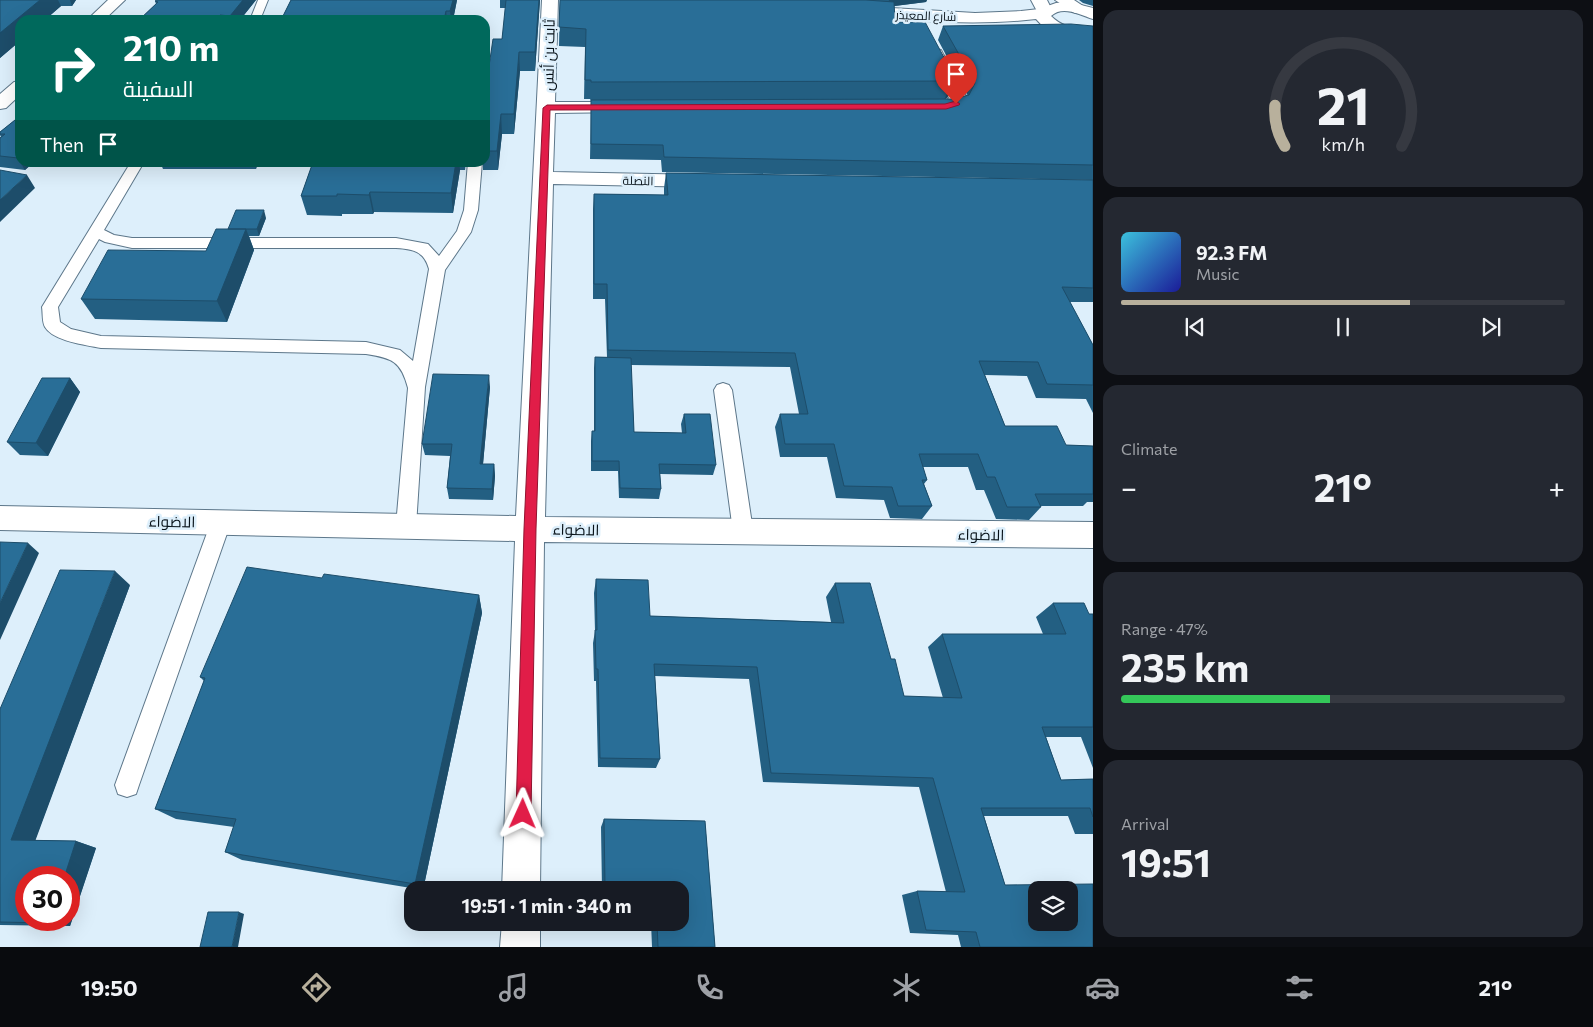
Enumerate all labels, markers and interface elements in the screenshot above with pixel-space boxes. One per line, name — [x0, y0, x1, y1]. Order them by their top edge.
street label: شارع المعيذر — [894, 7, 957, 25]
street label: ثابت بن أنس — [538, 19, 560, 91]
text: 210 m — [123, 25, 219, 68]
icon: right — [40, 35, 105, 100]
pin — [935, 53, 977, 104]
icon: arrive — [942, 60, 970, 88]
text: 21 — [1316, 72, 1370, 136]
text: السفينة — [123, 75, 194, 102]
icon: arrive — [94, 130, 122, 158]
text: Then — [40, 133, 84, 156]
text: km/h — [1321, 133, 1365, 155]
street label: النصلة — [622, 173, 654, 187]
text: 92.3 FM — [1196, 241, 1267, 264]
text: Music — [1196, 264, 1240, 283]
icon: previous — [1181, 313, 1209, 341]
icon: pause — [1329, 313, 1357, 341]
icon: next — [1477, 313, 1505, 341]
text: Climate — [1121, 439, 1177, 458]
text: 21° — [1314, 463, 1372, 510]
text: − — [1121, 470, 1137, 504]
text: + — [1549, 470, 1565, 504]
street label: الاضواء — [148, 512, 196, 531]
street label: الاضواء — [552, 520, 600, 539]
street label: الاضواء — [957, 525, 1005, 544]
text: Range · 47% — [1121, 619, 1208, 638]
text: 235 km — [1121, 643, 1249, 690]
position arrow — [496, 787, 548, 839]
text: Arrival — [1121, 814, 1169, 833]
text: 19:51 — [1121, 838, 1211, 885]
speed limit sign: 30 — [15, 866, 80, 931]
map controls — [1028, 881, 1078, 931]
button: layers — [1028, 881, 1078, 931]
text: 19:51 · 1 min · 340 m — [461, 894, 632, 917]
icon: directions — [299, 970, 334, 1005]
icon: music — [496, 970, 531, 1005]
icon: phone — [692, 970, 727, 1005]
icon: climate — [889, 970, 924, 1005]
icon: car — [1085, 970, 1120, 1005]
icon: filters — [1282, 970, 1317, 1005]
text: 19:50 — [81, 974, 138, 1001]
text: 21° — [1479, 974, 1512, 1001]

